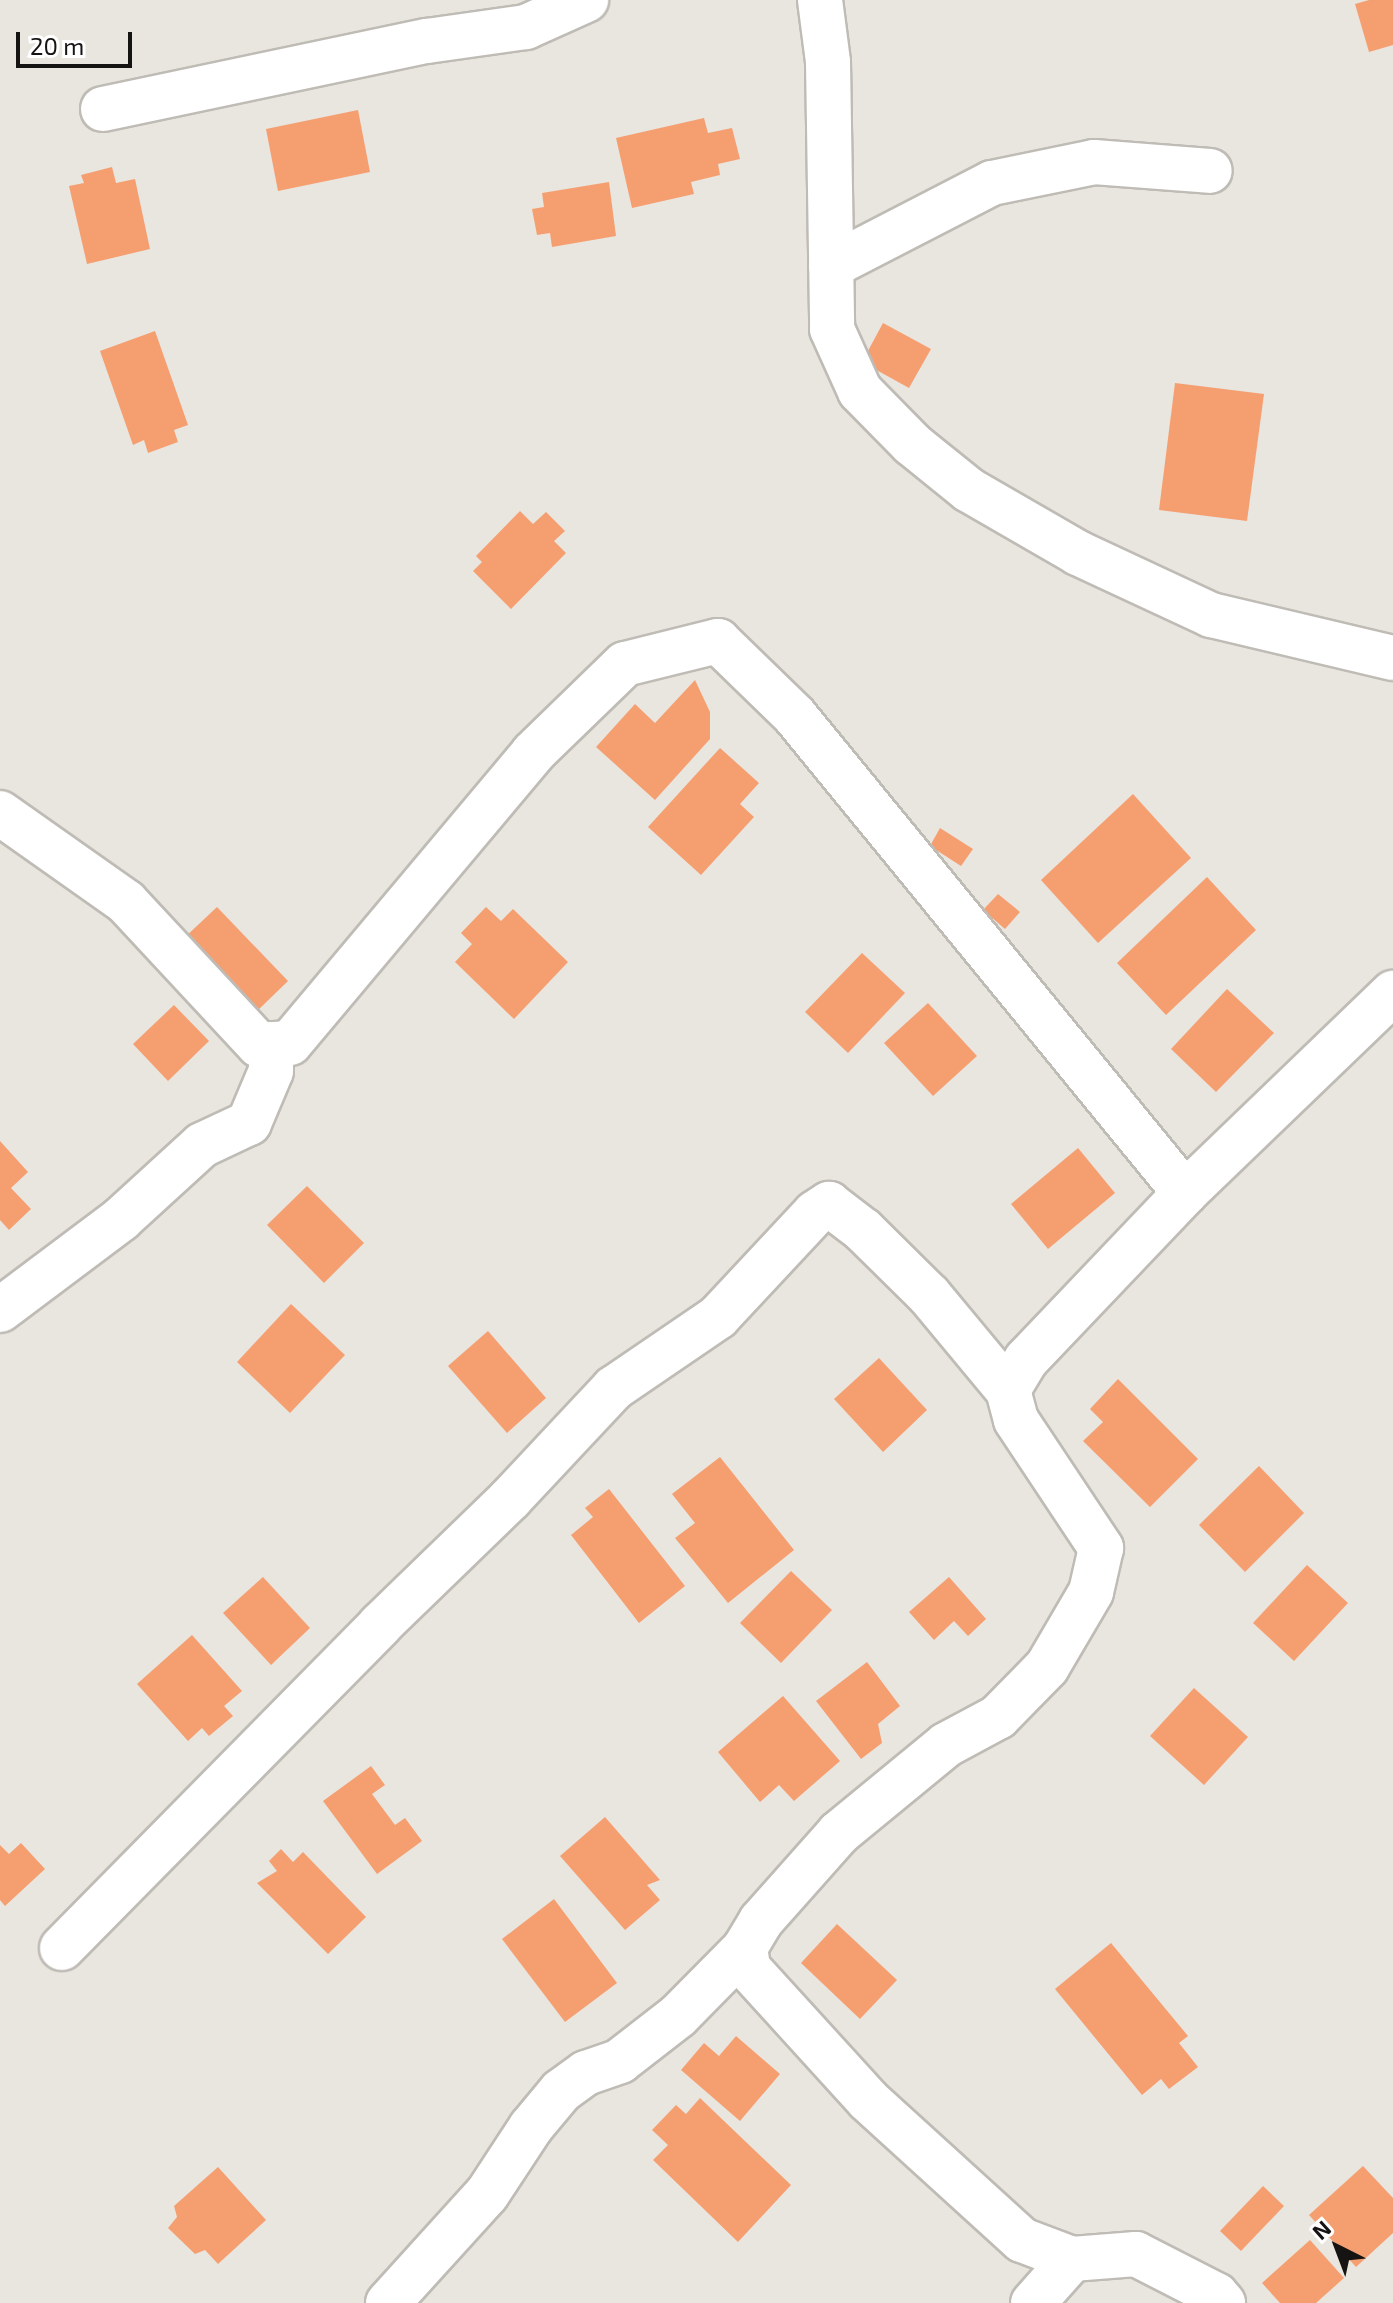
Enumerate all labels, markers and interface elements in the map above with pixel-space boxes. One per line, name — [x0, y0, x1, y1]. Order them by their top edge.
scale bar — [20, 16, 136, 66]
text: 20 m — [30, 31, 84, 60]
north arrow — [1297, 2207, 1377, 2287]
text: N — [1306, 2214, 1336, 2244]

